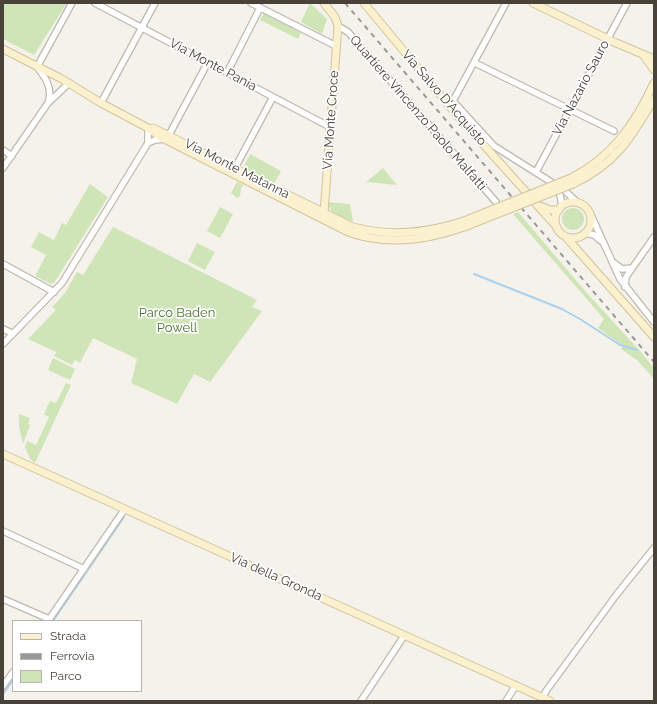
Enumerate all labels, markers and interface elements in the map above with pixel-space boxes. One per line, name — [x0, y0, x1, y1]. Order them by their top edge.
street label: Quartiere Vincenzo Paolo Malfatti — [346, 32, 490, 194]
street label: Via Monte Pania — [167, 35, 259, 95]
street label: Via Nazario Sauro — [549, 38, 613, 138]
street label: Via Salvo D'Acquisto — [398, 47, 490, 149]
street label: Via Monte Croce — [320, 70, 342, 170]
street label: Via Monte Matanna — [182, 136, 292, 202]
park label: Parco Baden Powell — [139, 305, 215, 336]
street label: Via della Gronda — [227, 550, 325, 604]
legend — [12, 620, 142, 692]
text: Strada — [50, 629, 86, 643]
text: Ferrovia — [50, 649, 94, 663]
text: Parco — [50, 669, 82, 683]

